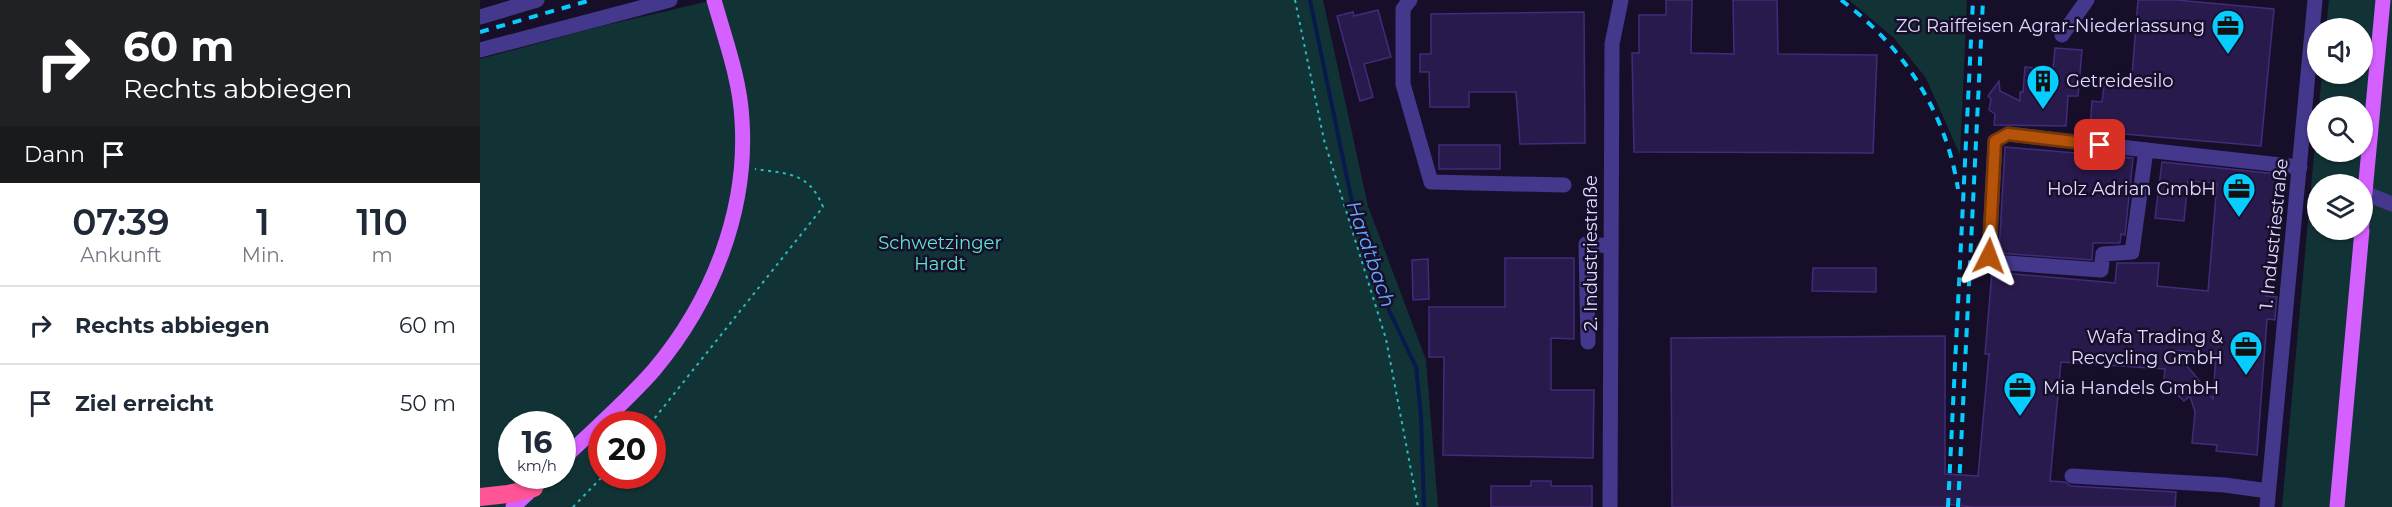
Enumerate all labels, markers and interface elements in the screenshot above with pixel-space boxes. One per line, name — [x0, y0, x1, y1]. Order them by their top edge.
office icon: ZG Raiffeisen Agrar-Niederlassung — [2210, 8, 2246, 55]
place label: ZG Raiffeisen Agrar-Niederlassung — [1896, 15, 2205, 37]
map controls — [2307, 18, 2373, 240]
button: sound — [2307, 18, 2373, 84]
text: 60 m — [123, 20, 234, 72]
icon: right — [24, 24, 102, 102]
building icon: Getreidesilo — [2025, 63, 2061, 110]
place label: Getreidesilo — [2066, 70, 2174, 92]
text: Rechts abbiegen — [123, 72, 352, 105]
button: search — [2307, 96, 2373, 162]
pin — [2074, 119, 2125, 170]
icon: arrive — [2083, 128, 2116, 161]
icon: arrive — [97, 138, 130, 171]
text: Dann — [24, 141, 85, 168]
street label: 1. Industriestraße — [2255, 157, 2293, 311]
office icon: Holz Adrian GmbH — [2221, 171, 2257, 218]
button: layers — [2307, 174, 2373, 240]
street label: 2. Industriestraße — [1580, 175, 1602, 331]
place label: Holz Adrian GmbH — [2047, 178, 2216, 200]
water label: Hardtbach — [1342, 198, 1400, 310]
text: 07:39 — [72, 200, 170, 244]
text: 1 — [256, 200, 270, 244]
text: 110 — [356, 200, 408, 244]
position arrow — [1957, 224, 2021, 288]
park label: Schwetzinger Hardt — [878, 232, 1002, 275]
text: Ankunft — [80, 243, 162, 267]
text: Min. — [242, 243, 284, 267]
text: m — [371, 243, 393, 267]
icon: right — [24, 309, 57, 342]
text: Rechts abbiegen — [75, 312, 270, 339]
text: 60 m — [399, 312, 456, 339]
place label: Wafa Trading & Recycling GmbH — [2071, 326, 2223, 369]
office icon: Wafa Trading & Recycling GmbH — [2228, 329, 2264, 376]
office icon: Mia Handels GmbH — [2002, 370, 2038, 417]
place label: Mia Handels GmbH — [2043, 377, 2219, 399]
icon: arrive — [24, 387, 57, 420]
text: Ziel erreicht — [75, 390, 214, 417]
text: 50 m — [400, 390, 456, 417]
speed limit sign: 20 — [588, 411, 666, 489]
text: 16 — [522, 424, 552, 461]
text: km/h — [517, 456, 557, 475]

